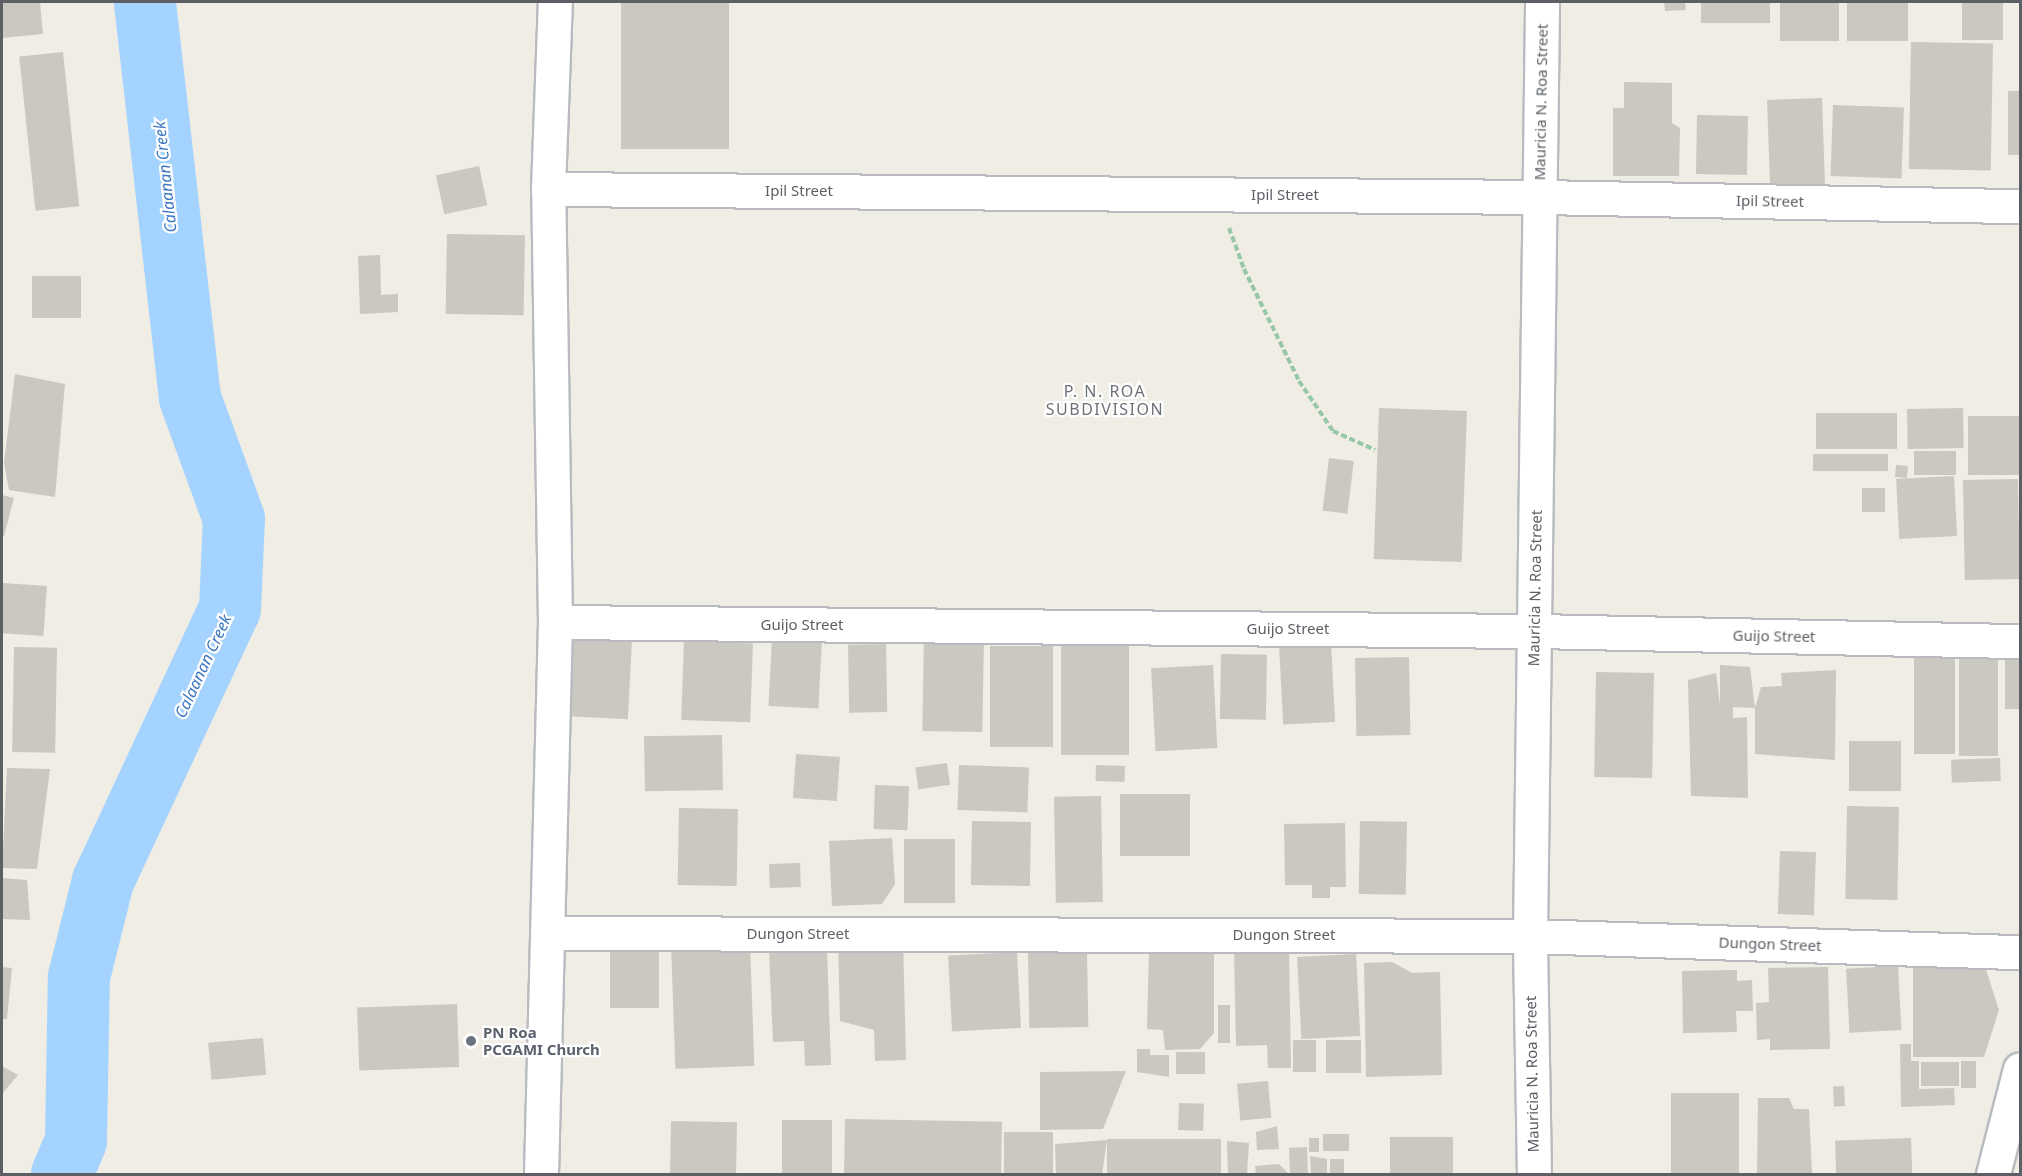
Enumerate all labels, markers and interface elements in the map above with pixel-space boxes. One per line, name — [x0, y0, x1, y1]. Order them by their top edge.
street label: Mauricia N. Roa Street — [1531, 24, 1551, 180]
water label: Calaanan Creek — [150, 120, 180, 234]
street label: Ipil Street — [765, 182, 833, 200]
street label: Ipil Street — [1251, 186, 1319, 204]
street label: Ipil Street — [1736, 191, 1804, 211]
district label: P. N. ROA SUBDIVISION — [1046, 381, 1164, 419]
street label: Mauricia N. Roa Street — [1525, 510, 1545, 666]
water label: Calaanan Creek — [171, 611, 235, 721]
street label: Guijo Street — [761, 616, 843, 634]
street label: Guijo Street — [1247, 620, 1329, 638]
street label: Guijo Street — [1732, 626, 1816, 646]
street label: Dungon Street — [747, 925, 849, 943]
street label: Dungon Street — [1233, 926, 1335, 944]
street label: Dungon Street — [1718, 933, 1822, 955]
street label: Mauricia N. Roa Street — [1522, 996, 1542, 1152]
place label: PN Roa PCGAMI Church — [483, 1023, 600, 1058]
marker: PN Roa PCGAMI Church — [464, 1034, 478, 1048]

